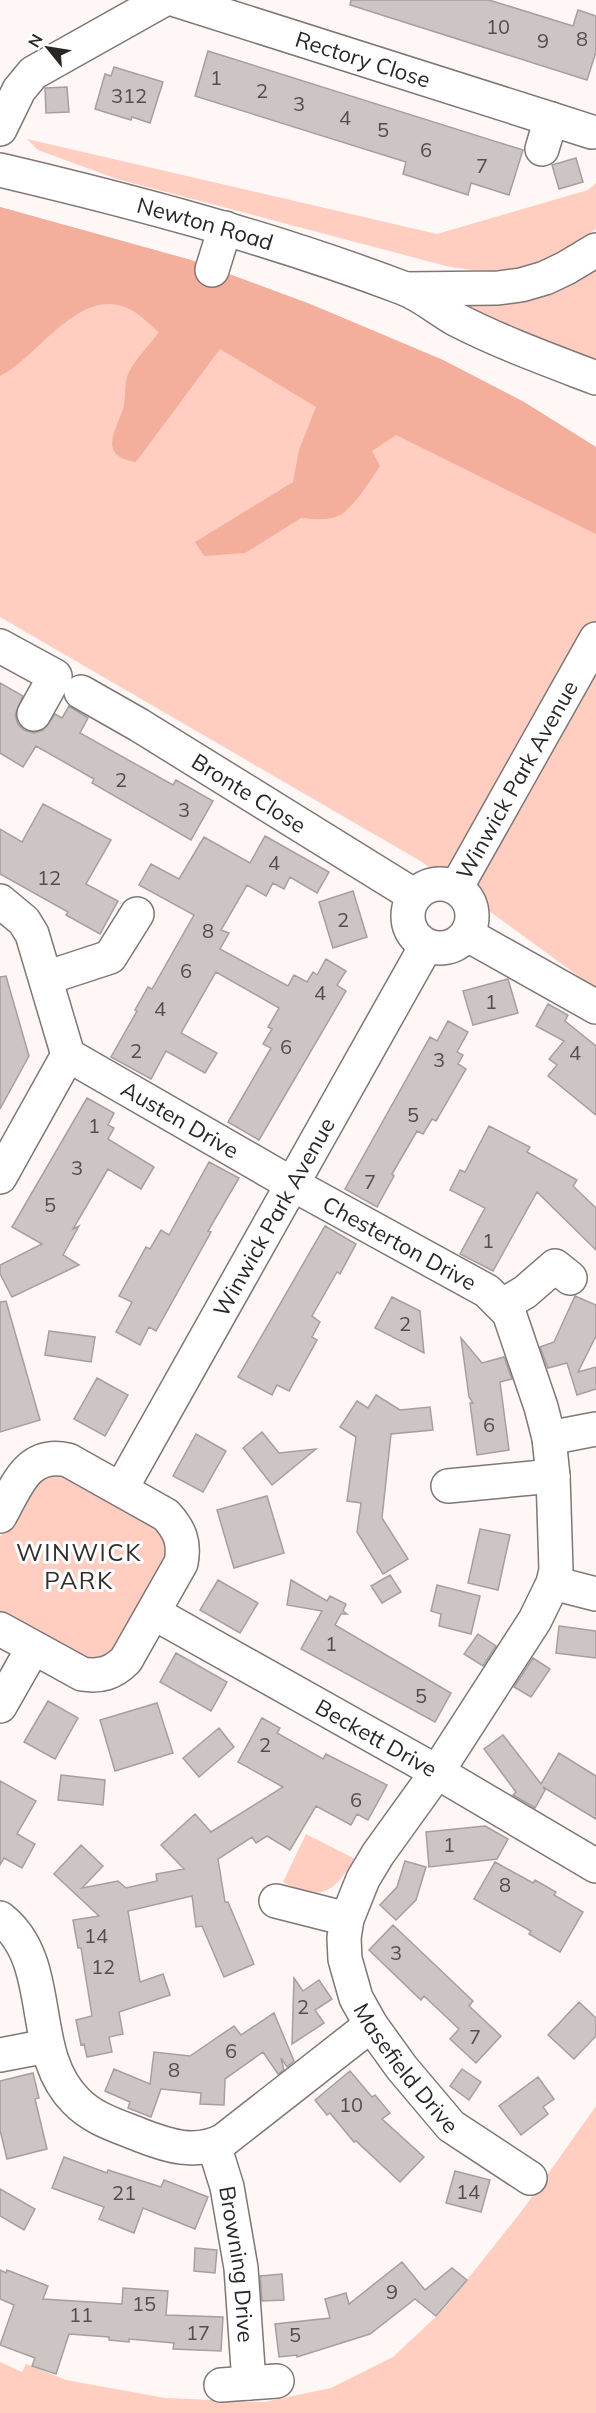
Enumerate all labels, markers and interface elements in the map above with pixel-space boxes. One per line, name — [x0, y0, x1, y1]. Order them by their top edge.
house number: 10 — [486, 14, 510, 39]
north arrow — [18, 18, 78, 78]
street label: Rectory Close — [292, 25, 434, 94]
house number: 8 — [576, 26, 588, 51]
house number: 9 — [537, 28, 549, 53]
text: N — [23, 30, 47, 51]
house number: 1 — [210, 65, 222, 90]
house number: 2 — [256, 78, 268, 103]
house number: 312 — [111, 83, 147, 108]
house number: 3 — [293, 91, 305, 116]
house number: 4 — [339, 105, 351, 130]
house number: 5 — [377, 117, 389, 142]
house number: 6 — [420, 137, 432, 162]
house number: 7 — [476, 153, 488, 178]
street label: Newton Road — [134, 191, 277, 256]
street label: Winwick Park Avenue — [450, 676, 584, 884]
street label: Bronte Close — [187, 747, 311, 839]
house number: 2 — [115, 767, 127, 792]
house number: 3 — [178, 797, 190, 822]
house number: 4 — [268, 850, 280, 875]
house number: 12 — [37, 865, 61, 890]
house number: 2 — [337, 907, 349, 932]
house number: 8 — [202, 918, 214, 943]
house number: 6 — [180, 958, 192, 983]
house number: 4 — [314, 980, 326, 1005]
house number: 1 — [485, 989, 497, 1014]
house number: 4 — [154, 996, 166, 1021]
house number: 6 — [280, 1034, 292, 1059]
house number: 2 — [130, 1038, 142, 1063]
house number: 4 — [569, 1040, 581, 1065]
house number: 3 — [433, 1047, 445, 1072]
street label: Austen Drive — [116, 1075, 244, 1164]
house number: 5 — [407, 1102, 419, 1127]
house number: 1 — [88, 1113, 100, 1138]
street label: Winwick Park Avenue — [207, 1113, 341, 1321]
house number: 3 — [71, 1155, 83, 1180]
house number: 7 — [364, 1169, 376, 1194]
street label: Chesterton Drive — [318, 1190, 481, 1296]
house number: 5 — [44, 1192, 56, 1217]
house number: 1 — [482, 1228, 494, 1253]
house number: 2 — [399, 1311, 411, 1336]
house number: 6 — [483, 1412, 495, 1437]
district label: WINWICK PARK — [16, 1537, 142, 1595]
house number: 1 — [325, 1631, 337, 1656]
house number: 5 — [415, 1683, 427, 1708]
street label: Beckett Drive — [311, 1693, 442, 1783]
house number: 2 — [259, 1732, 271, 1757]
house number: 6 — [350, 1787, 362, 1812]
house number: 1 — [443, 1832, 455, 1857]
house number: 8 — [499, 1872, 511, 1897]
house number: 14 — [84, 1923, 108, 1948]
house number: 3 — [390, 1940, 402, 1965]
house number: 12 — [91, 1954, 115, 1979]
house number: 2 — [297, 1994, 309, 2019]
street label: Masefield Drive — [348, 1998, 465, 2139]
house number: 7 — [469, 2024, 481, 2049]
house number: 6 — [225, 2038, 237, 2063]
house number: 8 — [168, 2057, 180, 2082]
house number: 10 — [339, 2092, 363, 2117]
house number: 14 — [456, 2179, 480, 2204]
house number: 21 — [112, 2180, 136, 2205]
street label: Browning Drive — [213, 2184, 260, 2343]
house number: 9 — [386, 2279, 398, 2304]
house number: 15 — [132, 2291, 156, 2316]
house number: 11 — [69, 2302, 93, 2327]
house number: 17 — [186, 2320, 210, 2345]
house number: 5 — [289, 2322, 301, 2347]

